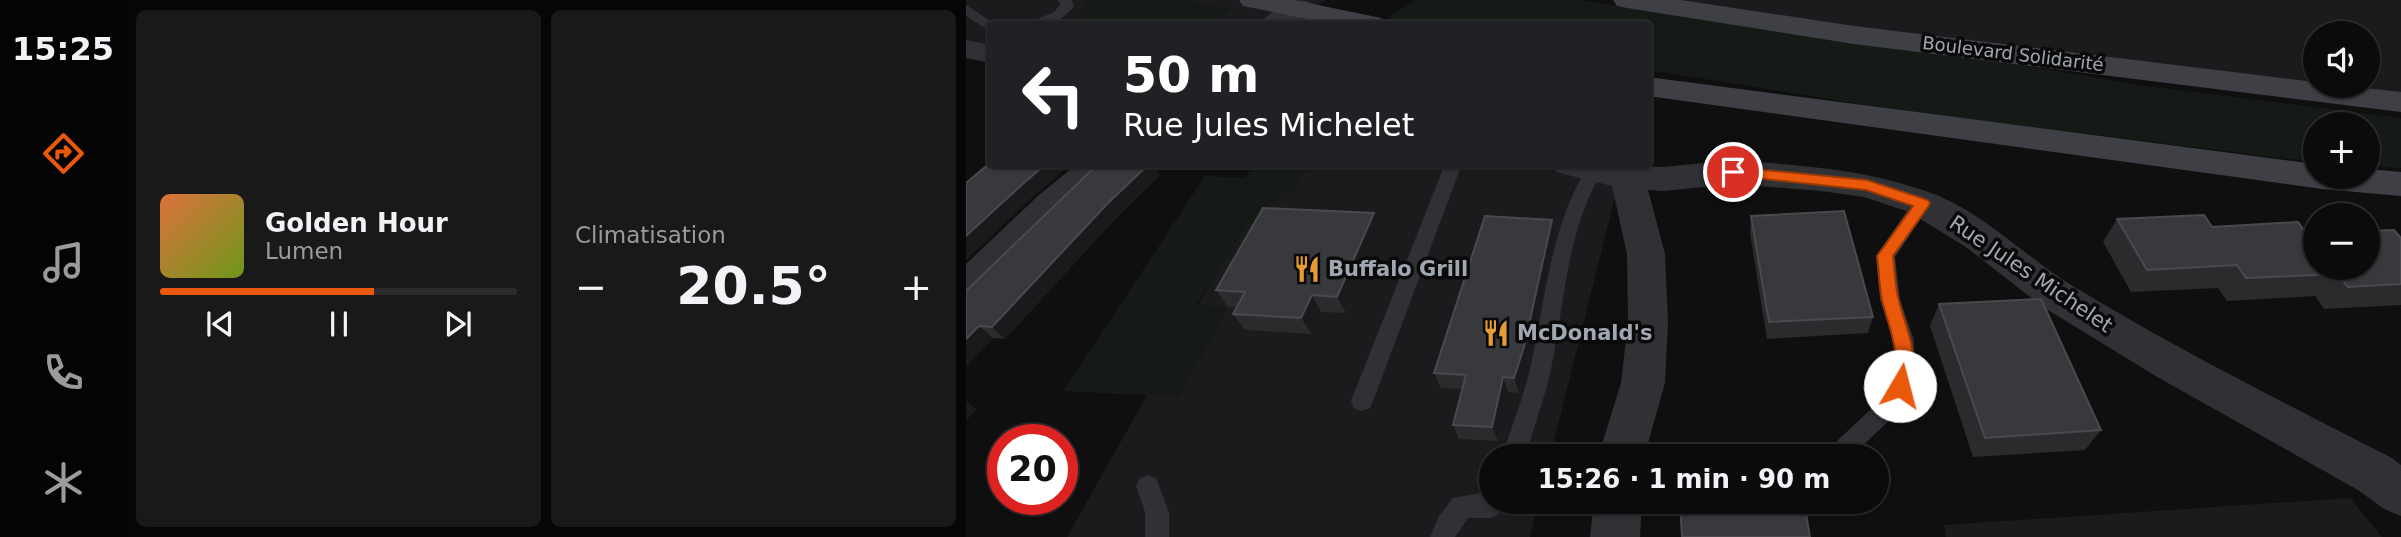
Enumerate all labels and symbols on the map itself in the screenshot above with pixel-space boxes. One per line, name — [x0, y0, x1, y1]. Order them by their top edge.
street label: Boulevard Solidarité — [1921, 32, 2105, 75]
pin — [1703, 142, 1763, 202]
street label: Rue Jules Michelet — [1945, 211, 2117, 337]
restaurant icon: Buffalo Grill — [1292, 254, 1322, 284]
place label: Buffalo Grill — [1328, 257, 1468, 281]
restaurant icon: McDonald's — [1481, 318, 1511, 348]
place label: McDonald's — [1517, 321, 1653, 345]
position arrow — [1863, 349, 1937, 423]
speed limit sign: 20 — [987, 424, 1078, 515]

